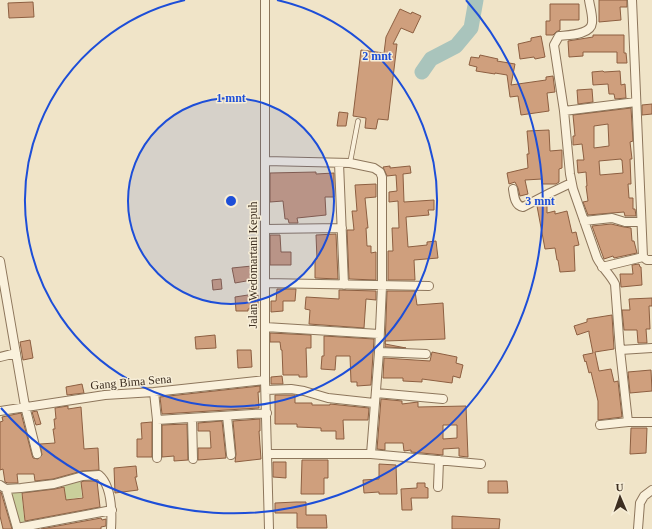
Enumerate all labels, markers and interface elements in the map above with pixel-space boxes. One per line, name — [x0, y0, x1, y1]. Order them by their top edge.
text: 2 mnt — [362, 49, 392, 63]
text: 1 mnt — [216, 91, 246, 105]
centre of rings — [224, 194, 238, 208]
text: 3 mnt — [525, 194, 555, 208]
street label: Jalan Wedomartani Kepuh — [246, 202, 260, 328]
street label: Gang Bima Sena — [90, 371, 173, 393]
north arrow — [600, 477, 640, 517]
text: U — [615, 481, 624, 493]

